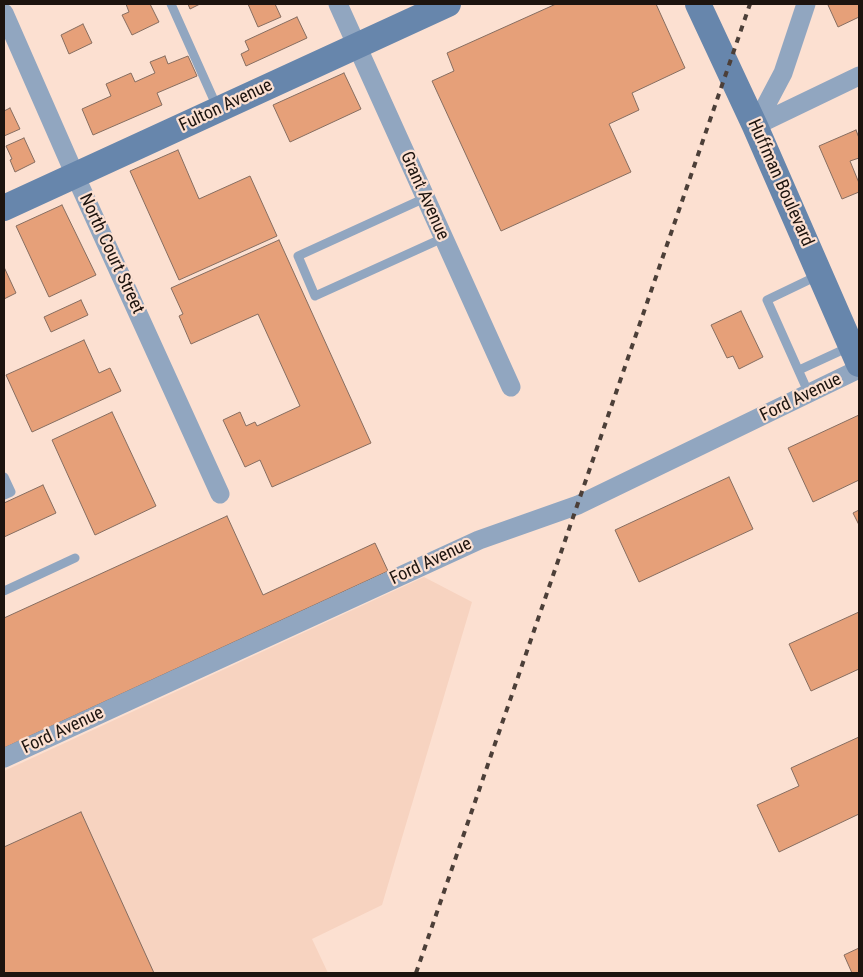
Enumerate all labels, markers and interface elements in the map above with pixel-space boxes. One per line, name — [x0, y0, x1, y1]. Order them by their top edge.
street label: Fulton Avenue — [176, 75, 276, 137]
street label: Huffman Boulevard — [742, 116, 818, 250]
street label: Grant Avenue — [395, 148, 453, 244]
street label: North Court Street — [74, 191, 148, 317]
street label: Ford Avenue — [757, 369, 845, 427]
street label: Ford Avenue — [387, 534, 475, 590]
street label: Ford Avenue — [19, 703, 107, 759]

